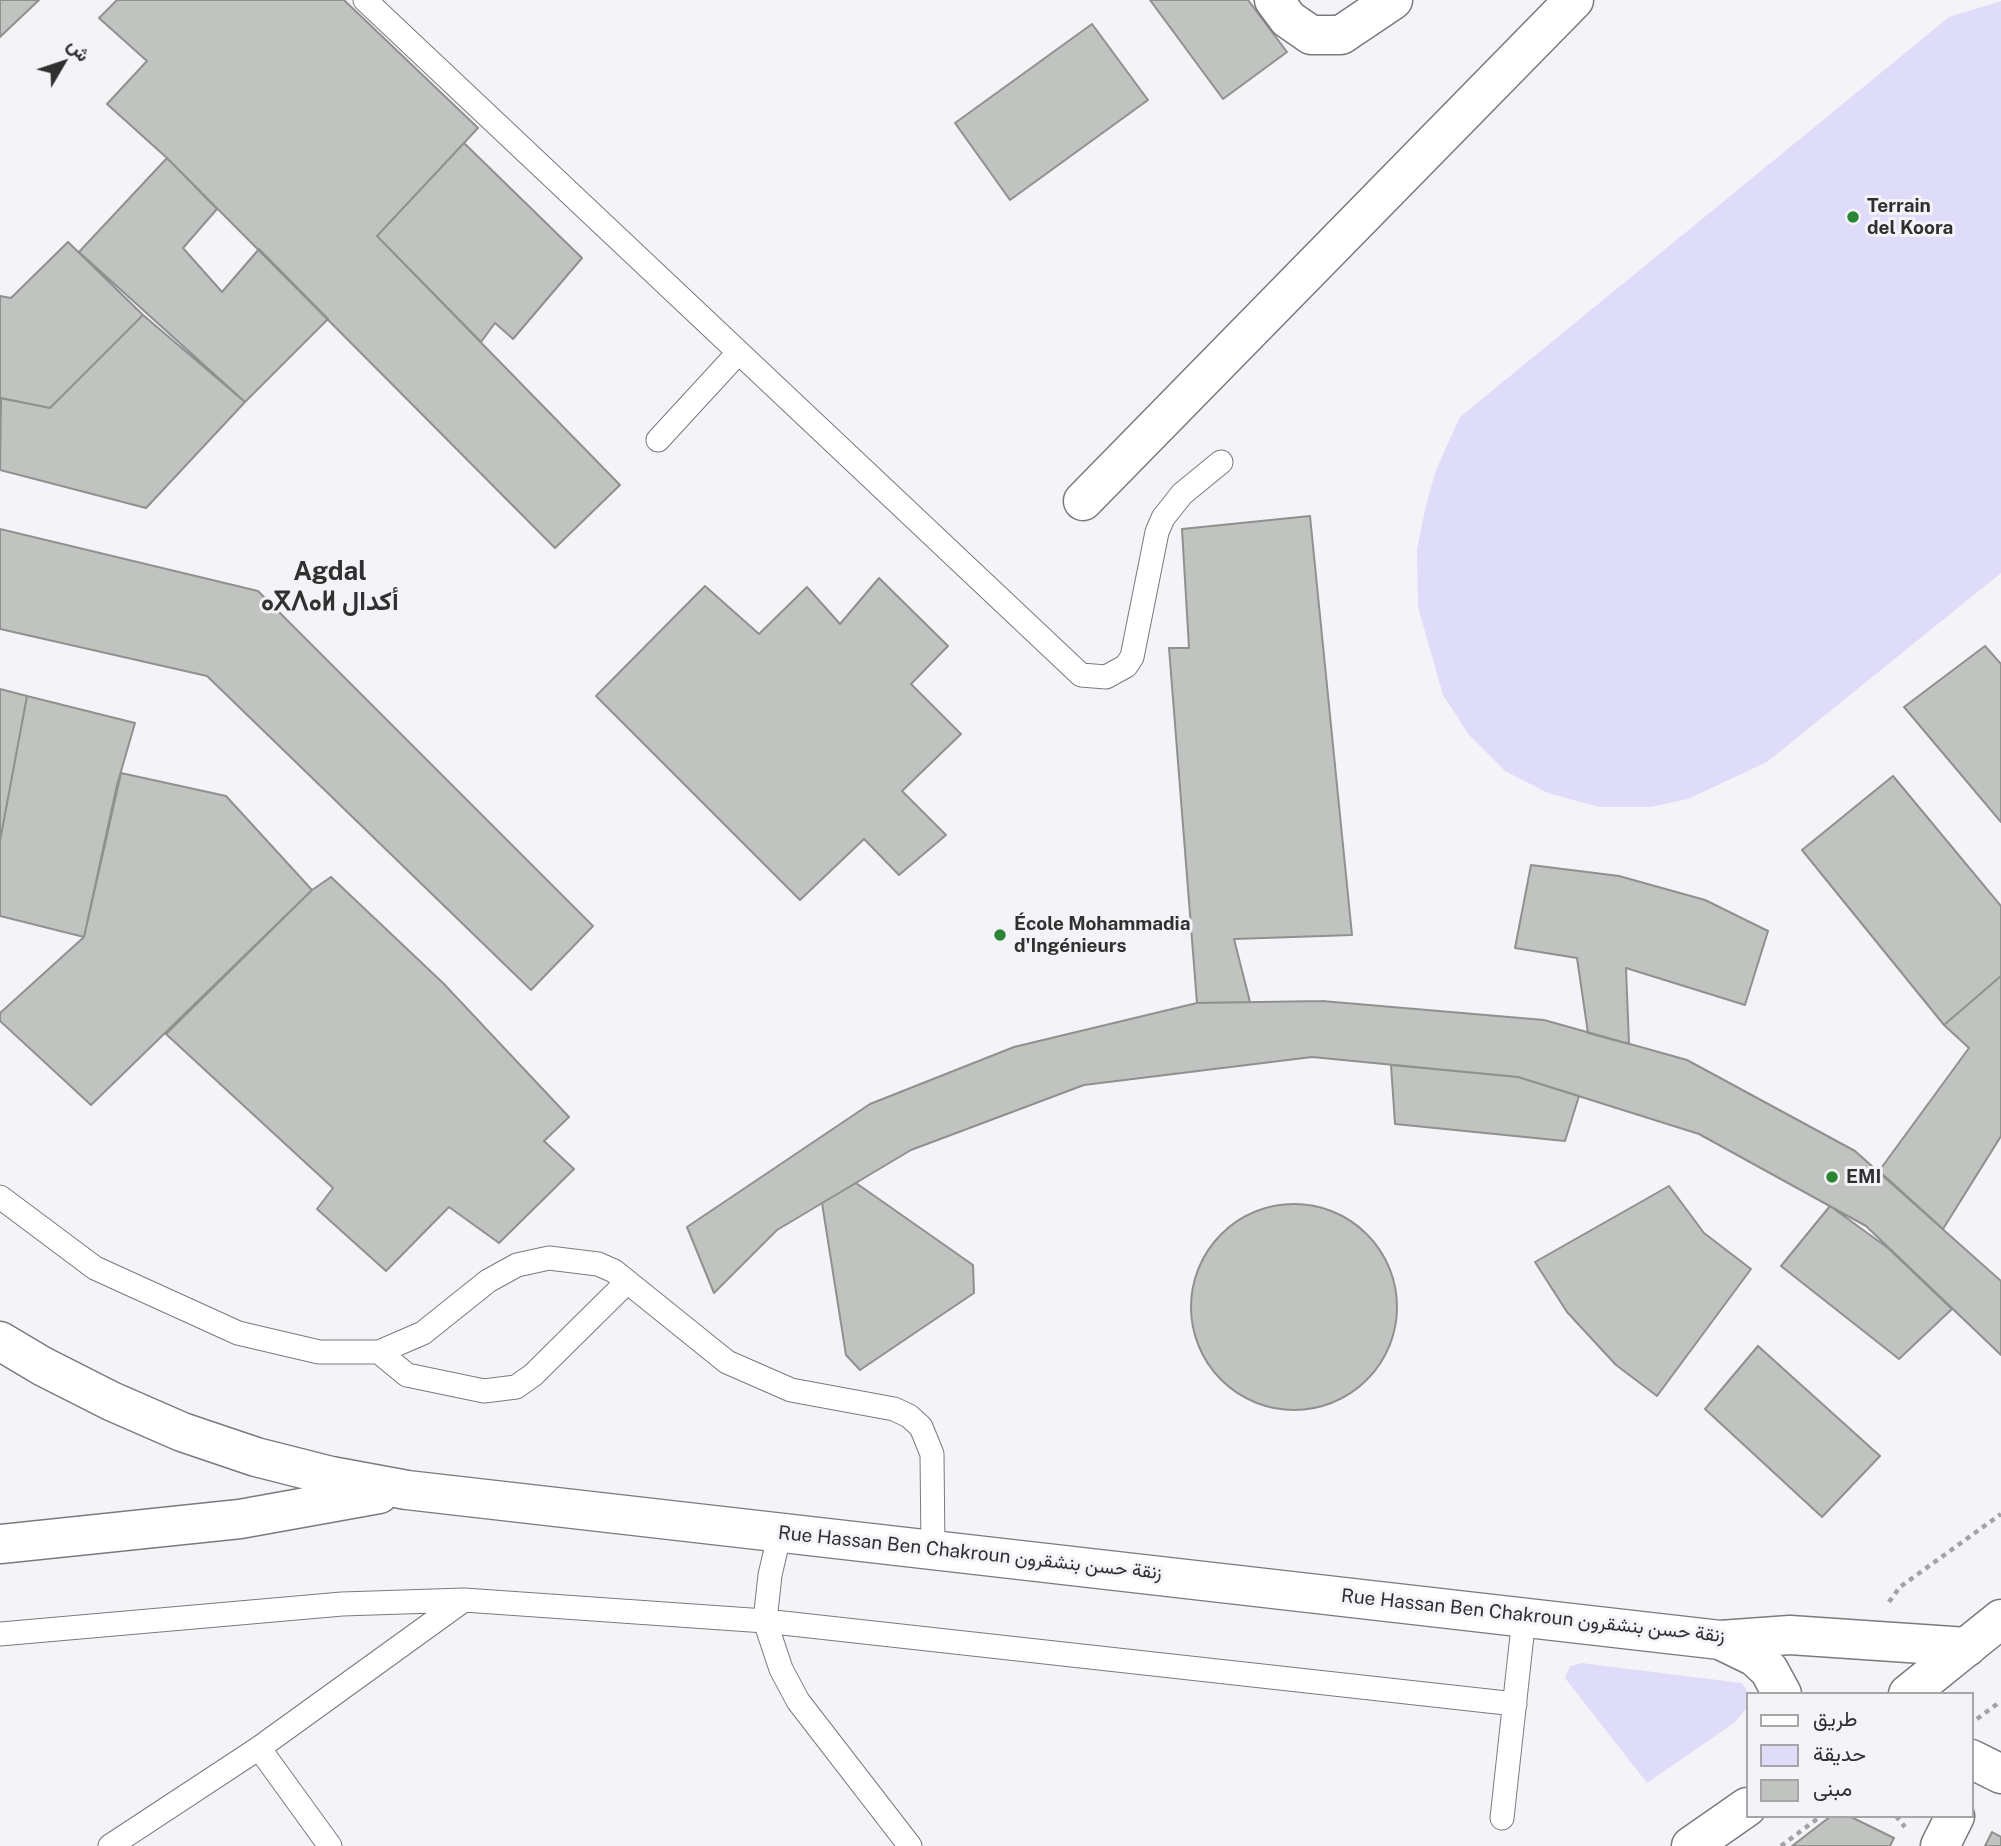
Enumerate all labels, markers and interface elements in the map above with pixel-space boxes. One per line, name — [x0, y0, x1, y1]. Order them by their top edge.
north arrow — [28, 28, 98, 98]
text: ش — [64, 34, 95, 66]
place label: Terrain del Koora — [1867, 195, 1953, 239]
marker: Terrain del Koora — [1845, 209, 1861, 225]
district label: Agdal ⴰⴳⴷⴰⵍ أكدال — [261, 556, 399, 618]
place label: École Mohammadia d'Ingénieurs — [1014, 913, 1190, 957]
marker: École Mohammadia d'Ingénieurs — [992, 927, 1008, 943]
place label: EMI — [1846, 1166, 1881, 1188]
marker: EMI — [1824, 1169, 1840, 1185]
street label: Rue Hassan Ben Chakroun زنقة حسن بنشقرون — [777, 1521, 1163, 1585]
street label: Rue Hassan Ben Chakroun زنقة حسن بنشقرون — [1340, 1584, 1726, 1648]
legend — [1745, 1692, 1973, 1818]
text: طريق — [1813, 1706, 1858, 1731]
text: حديقة — [1813, 1741, 1866, 1766]
text: مبنى — [1813, 1776, 1852, 1801]

